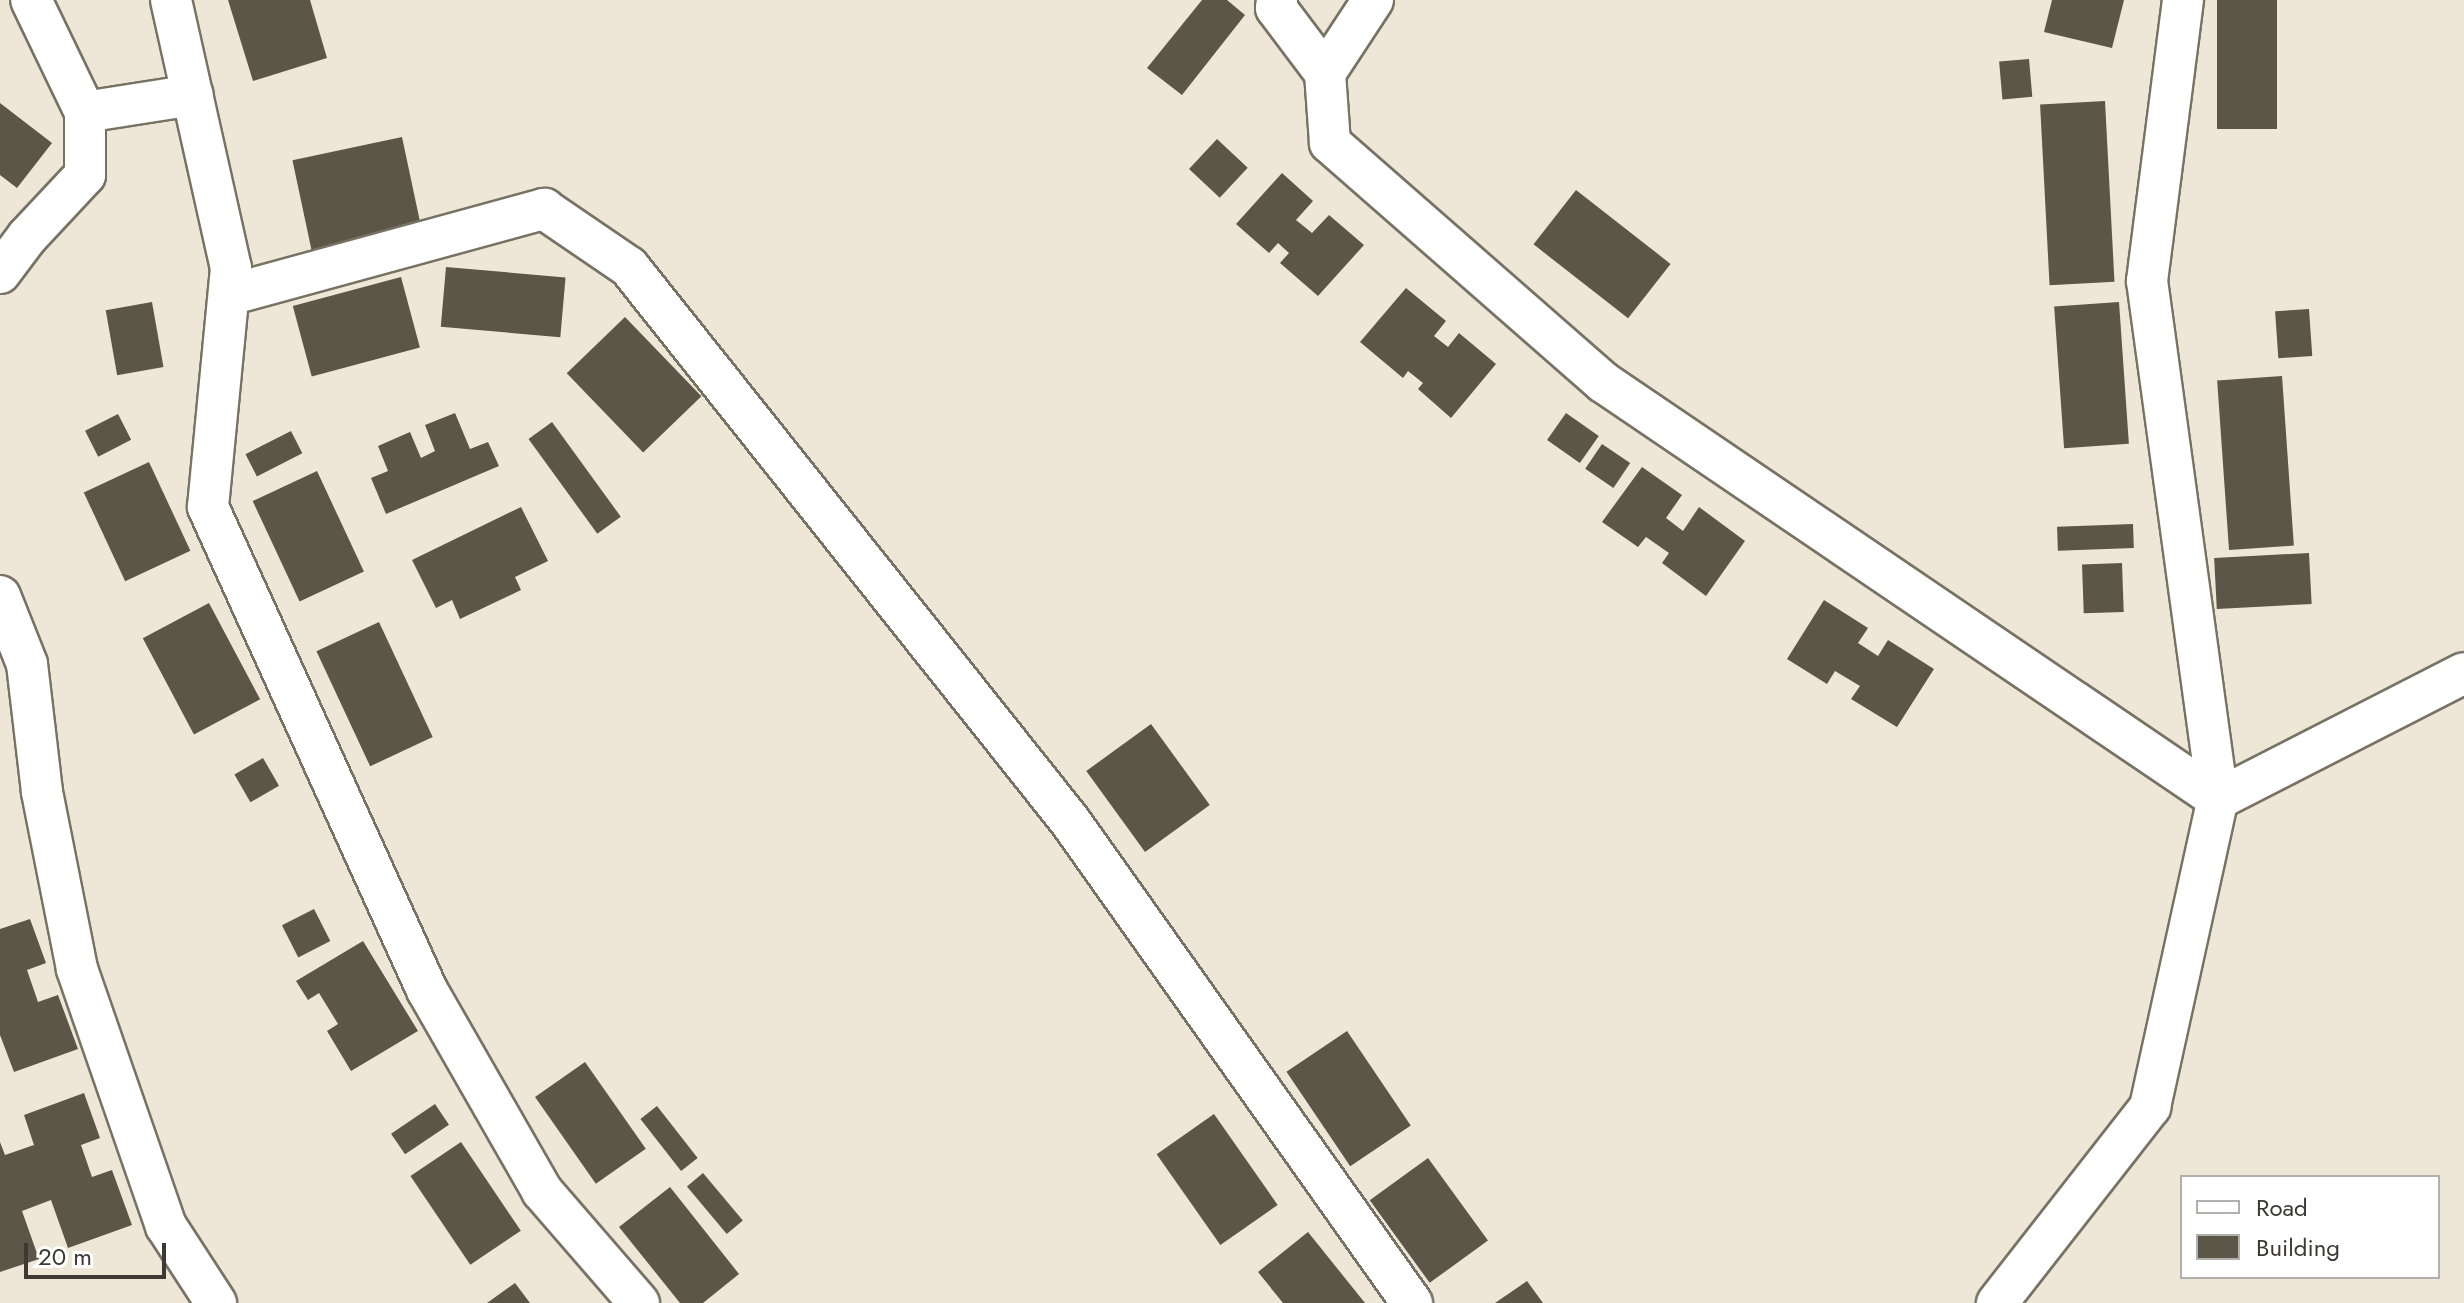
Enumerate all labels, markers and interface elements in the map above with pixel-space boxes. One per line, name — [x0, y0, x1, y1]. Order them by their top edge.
legend — [2180, 1175, 2440, 1279]
text: Road — [2256, 1190, 2308, 1225]
scale bar — [28, 1227, 170, 1277]
text: Building — [2256, 1230, 2340, 1265]
text: 20 m — [38, 1239, 92, 1274]

